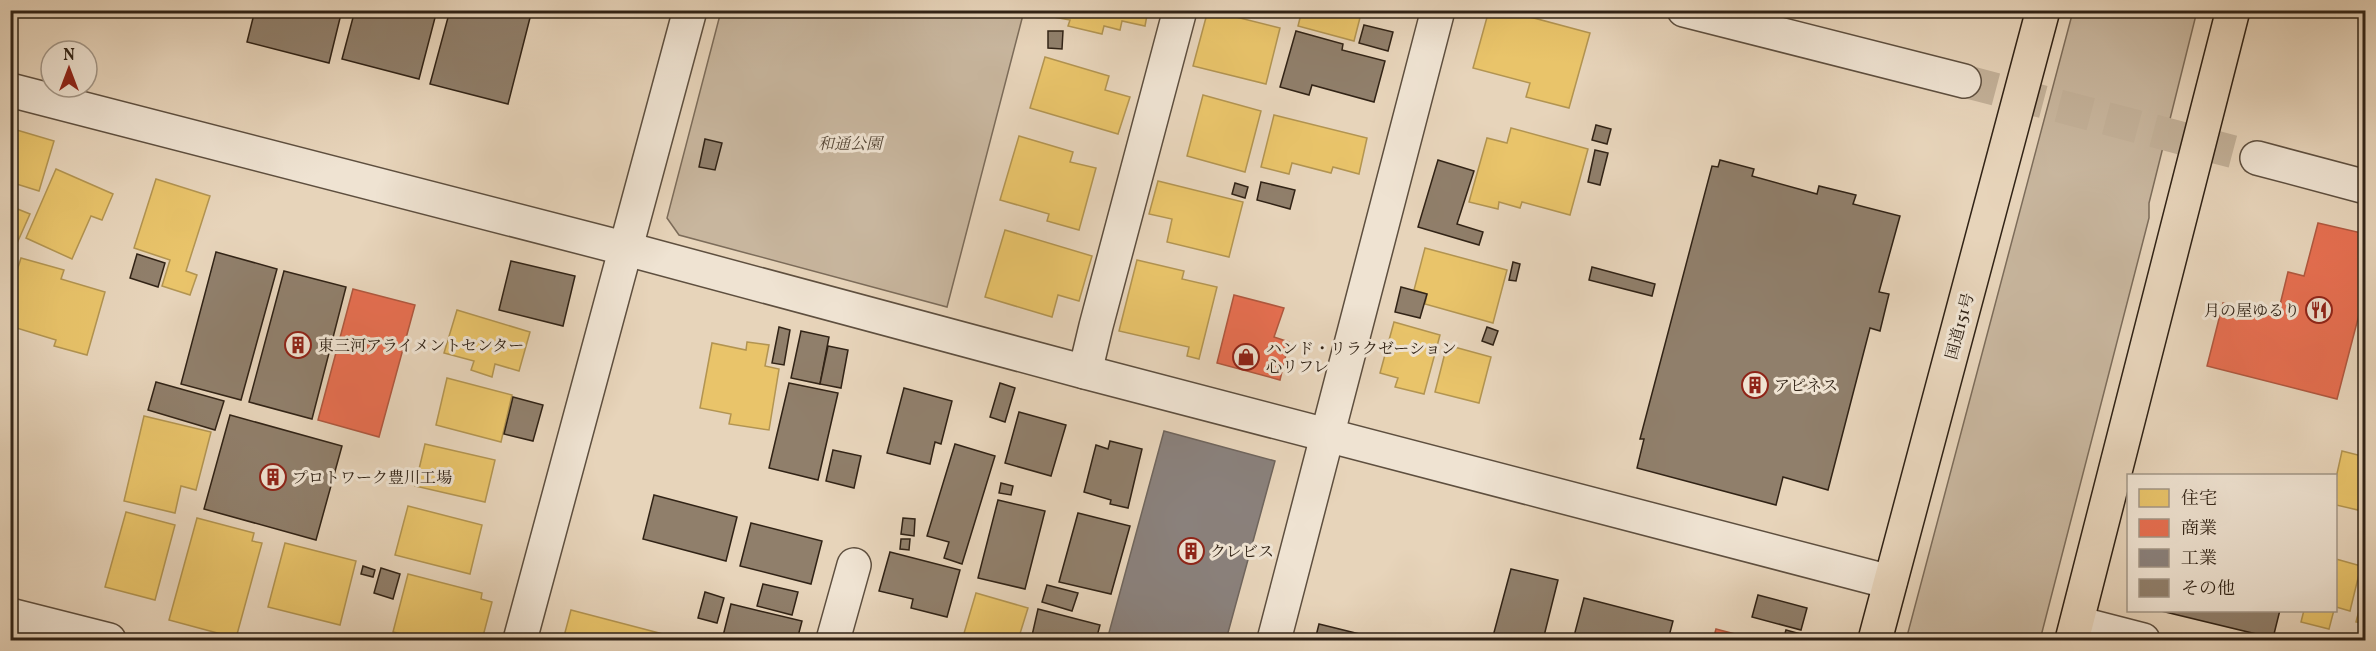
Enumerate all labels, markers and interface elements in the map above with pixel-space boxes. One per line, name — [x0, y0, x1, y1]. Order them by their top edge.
north arrow — [39, 39, 99, 99]
text: N — [63, 45, 75, 67]
park label: 和通公園 — [818, 134, 885, 156]
street label: 国道151号 — [1941, 291, 1980, 362]
restaurant icon: 月の屋ゆるり — [2304, 295, 2334, 325]
place label: 月の屋ゆるり — [2204, 301, 2300, 323]
building icon: 東三河アライメントセンター — [283, 330, 313, 360]
place label: 東三河アライメントセンター — [318, 336, 524, 358]
place label: ハンド・リラクゼーション 心リフレ — [1266, 339, 1457, 379]
shop icon: ハンド・リラクゼーション 心リフレ — [1231, 342, 1261, 372]
building icon: アピネス — [1740, 370, 1770, 400]
place label: アピネス — [1774, 376, 1838, 398]
building icon: プロトワーク豊川工場 — [258, 462, 288, 492]
place label: プロトワーク豊川工場 — [292, 468, 452, 490]
legend — [2127, 474, 2337, 612]
text: 住宅 — [2181, 487, 2217, 512]
text: 商業 — [2181, 517, 2217, 542]
building icon: クレビス — [1176, 536, 1206, 566]
place label: クレビス — [1210, 542, 1274, 564]
text: 工業 — [2181, 547, 2217, 572]
text: その他 — [2181, 577, 2235, 602]

